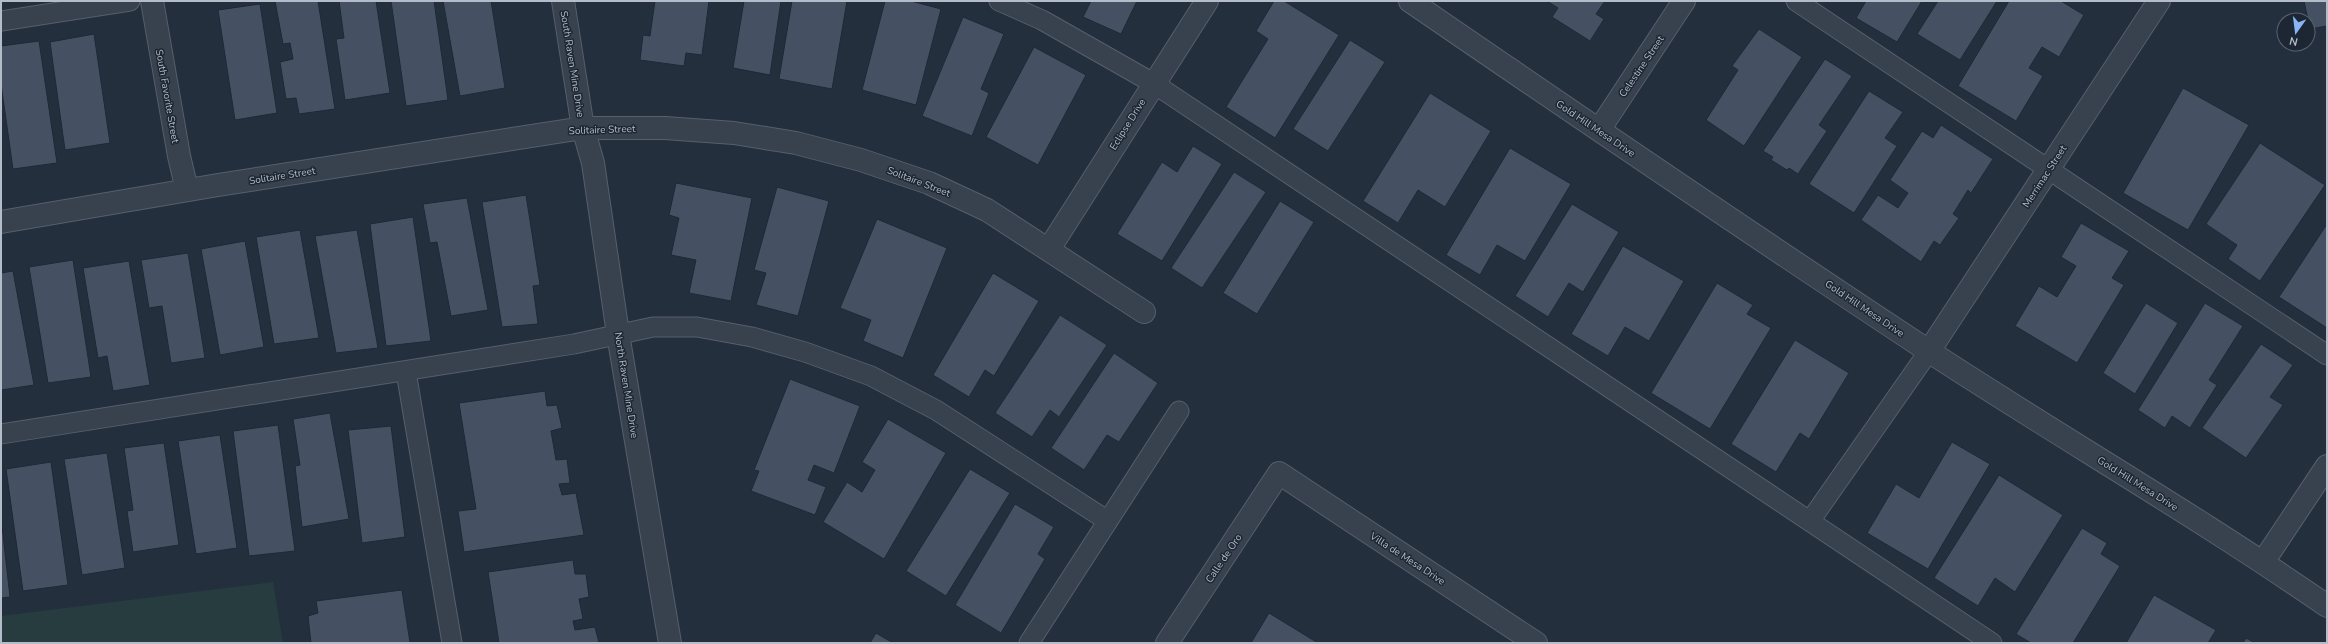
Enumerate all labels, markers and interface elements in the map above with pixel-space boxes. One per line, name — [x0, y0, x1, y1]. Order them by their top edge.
street label: South Raven Mine Drive — [557, 10, 587, 118]
north arrow — [2276, 12, 2316, 52]
street label: Celestine Street — [1616, 33, 1668, 100]
text: N — [2288, 33, 2300, 49]
street label: South Favorite Street — [152, 48, 182, 145]
street label: Eclipse Drive — [1107, 96, 1149, 153]
street label: Gold Hill Mesa Drive — [1553, 97, 1638, 161]
street label: Solitaire Street — [568, 122, 636, 138]
street label: Merrimac Street — [2019, 142, 2071, 210]
street label: Solitaire Street — [885, 163, 953, 201]
street label: Solitaire Street — [248, 164, 317, 188]
street label: Gold Hill Mesa Drive — [1822, 277, 1907, 341]
street label: North Raven Mine Drive — [611, 331, 641, 439]
street label: Gold Hill Mesa Drive — [2094, 453, 2181, 514]
street label: Villa de Mesa Drive — [1366, 529, 1448, 588]
street label: Calle de Oro — [1202, 531, 1246, 586]

